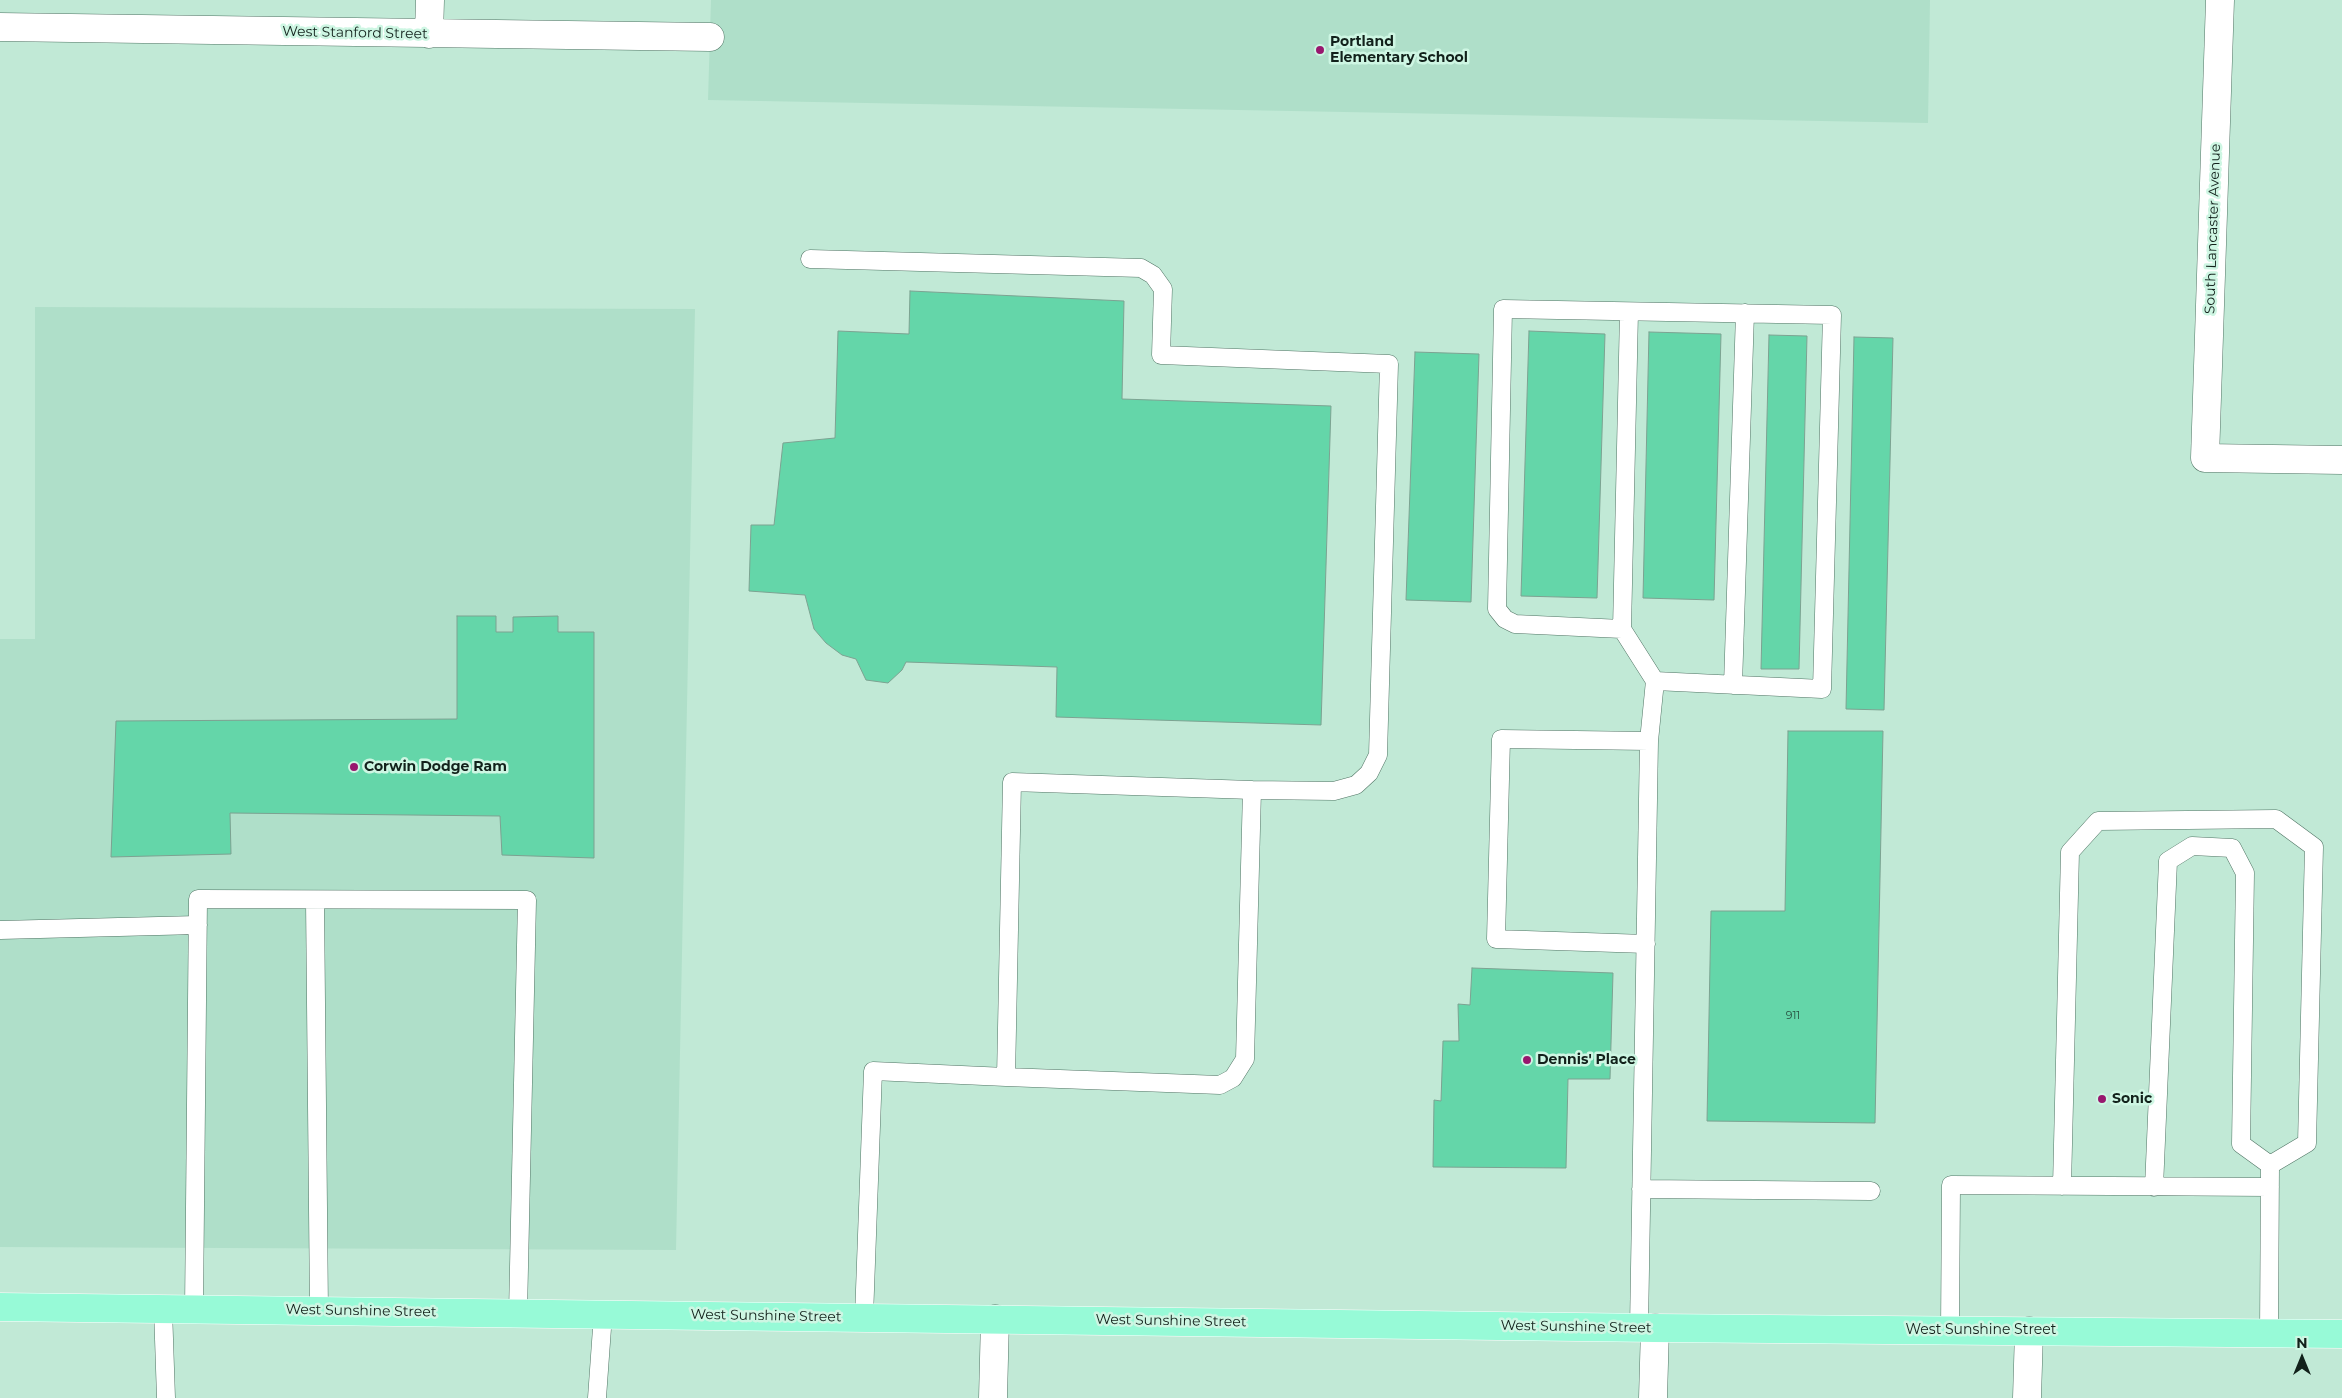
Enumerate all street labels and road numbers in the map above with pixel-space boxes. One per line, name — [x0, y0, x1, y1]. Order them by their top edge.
street label: West Stanford Street — [282, 23, 428, 43]
street label: South Lancaster Avenue — [2202, 143, 2224, 315]
street label: West Sunshine Street — [285, 1301, 437, 1321]
street label: West Sunshine Street — [690, 1306, 842, 1326]
street label: West Sunshine Street — [1095, 1311, 1247, 1331]
street label: West Sunshine Street — [1500, 1317, 1652, 1337]
street label: West Sunshine Street — [1906, 1322, 2056, 1338]

